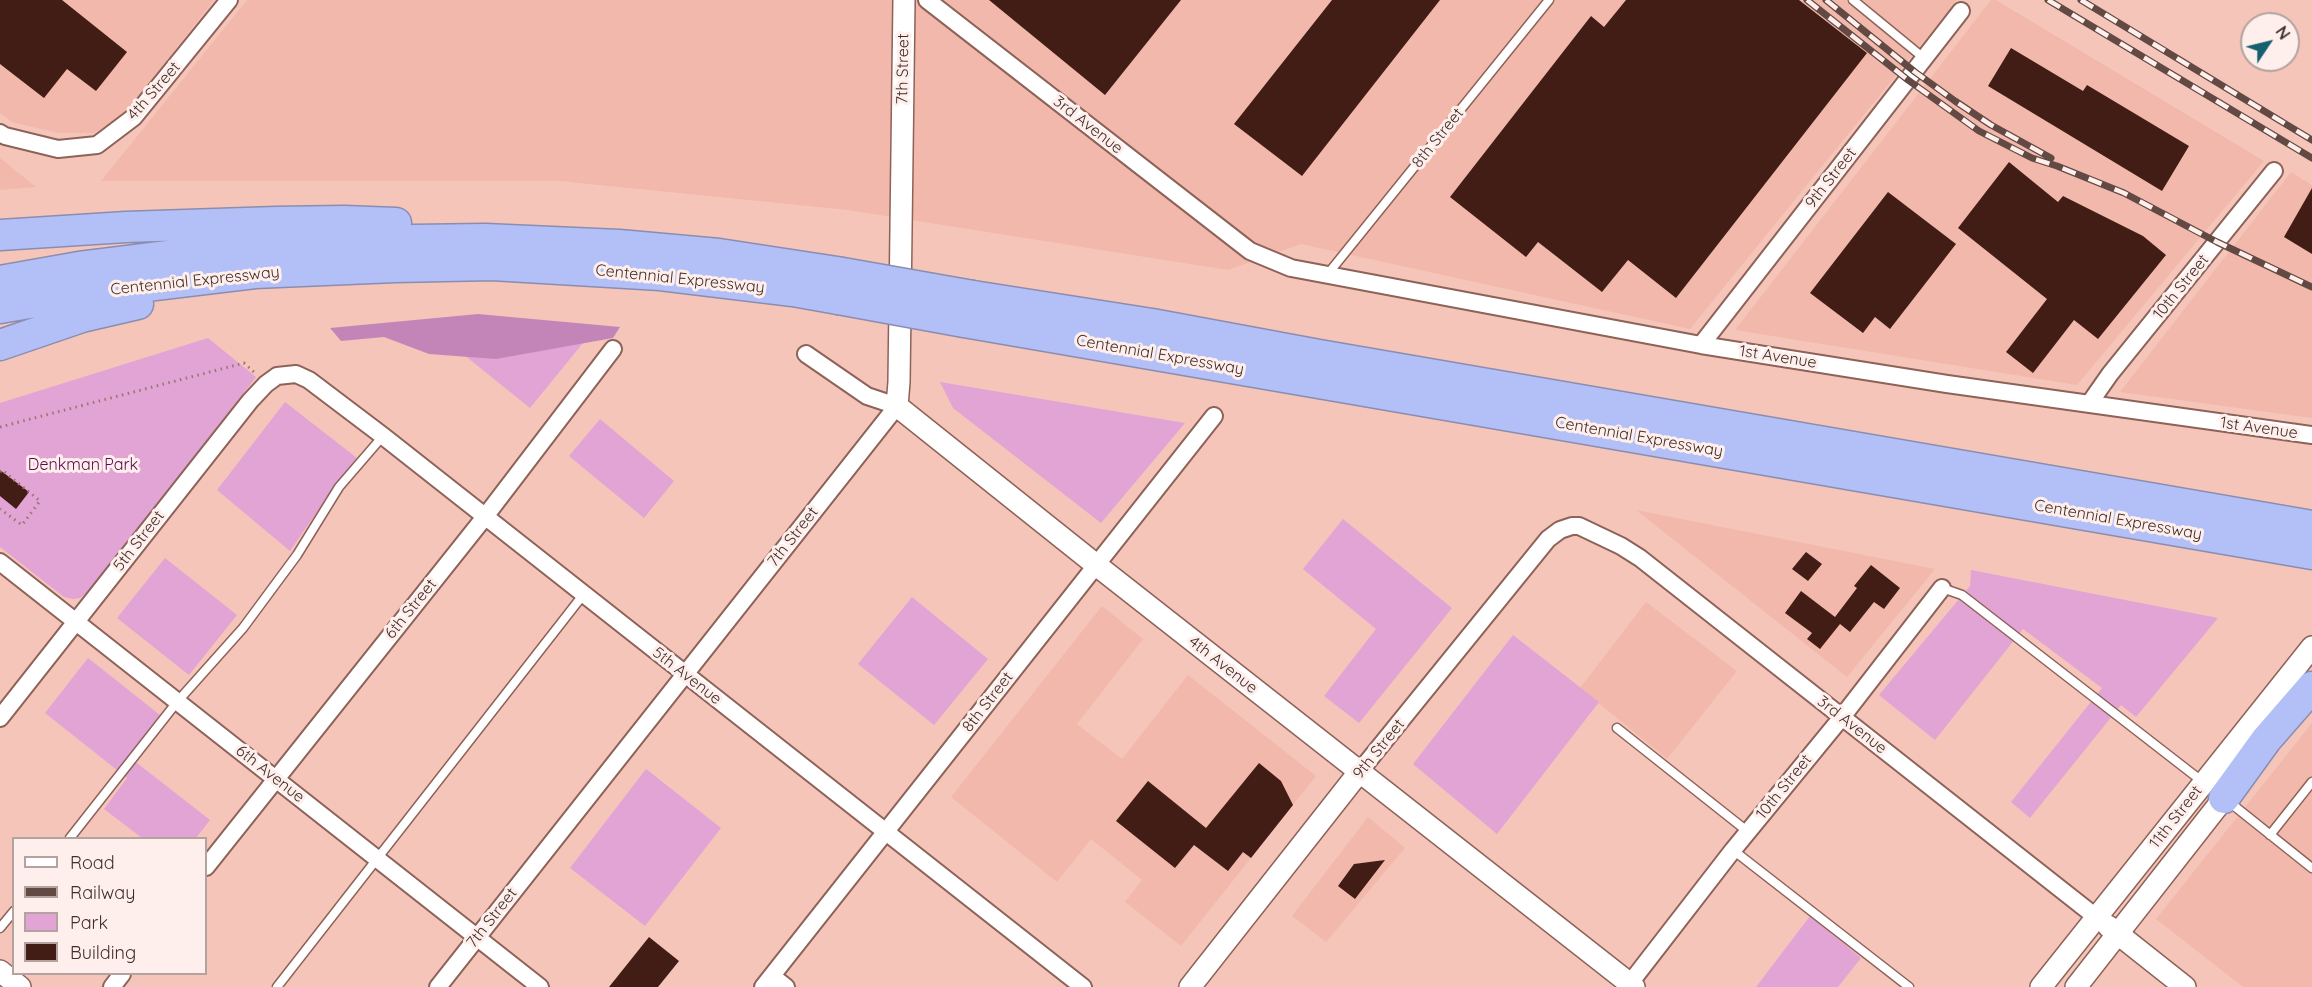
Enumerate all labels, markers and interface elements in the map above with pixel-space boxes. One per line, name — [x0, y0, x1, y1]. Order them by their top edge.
north arrow — [2240, 12, 2300, 72]
text: N — [2272, 22, 2295, 43]
street label: 7th Street — [893, 33, 913, 105]
street label: 4th Street — [123, 58, 185, 124]
street label: 3rd Avenue — [1049, 92, 1127, 158]
street label: 8th Street — [1408, 104, 1468, 172]
street label: 9th Street — [1801, 144, 1861, 212]
street label: 10th Street — [2149, 251, 2213, 323]
street label: Centennial Expressway — [594, 261, 766, 297]
street label: Centennial Expressway — [109, 263, 281, 299]
street label: Centennial Expressway — [1075, 331, 1245, 379]
street label: 1st Avenue — [1738, 341, 1818, 373]
street label: Centennial Expressway — [1554, 413, 1724, 461]
street label: 1st Avenue — [2219, 413, 2299, 443]
park label: Denkman Park — [28, 455, 138, 475]
street label: Centennial Expressway — [2033, 496, 2203, 544]
street label: 7th Street — [764, 503, 822, 571]
street label: 5th Street — [109, 507, 169, 575]
street label: 6th Street — [381, 575, 441, 643]
street label: 4th Avenue — [1185, 632, 1261, 698]
street label: 5th Avenue — [649, 643, 725, 709]
street label: 8th Street — [959, 668, 1017, 736]
street label: 3rd Avenue — [1813, 692, 1891, 758]
street label: 9th Street — [1349, 715, 1409, 783]
street label: 6th Avenue — [232, 741, 308, 807]
street label: 10th Street — [1752, 751, 1816, 823]
street label: 11th Street — [2146, 782, 2206, 852]
legend — [12, 837, 207, 975]
text: Road — [70, 851, 115, 874]
text: Railway — [70, 881, 136, 904]
street label: 7th Street — [463, 884, 521, 952]
text: Park — [70, 911, 108, 934]
text: Building — [70, 941, 136, 964]

